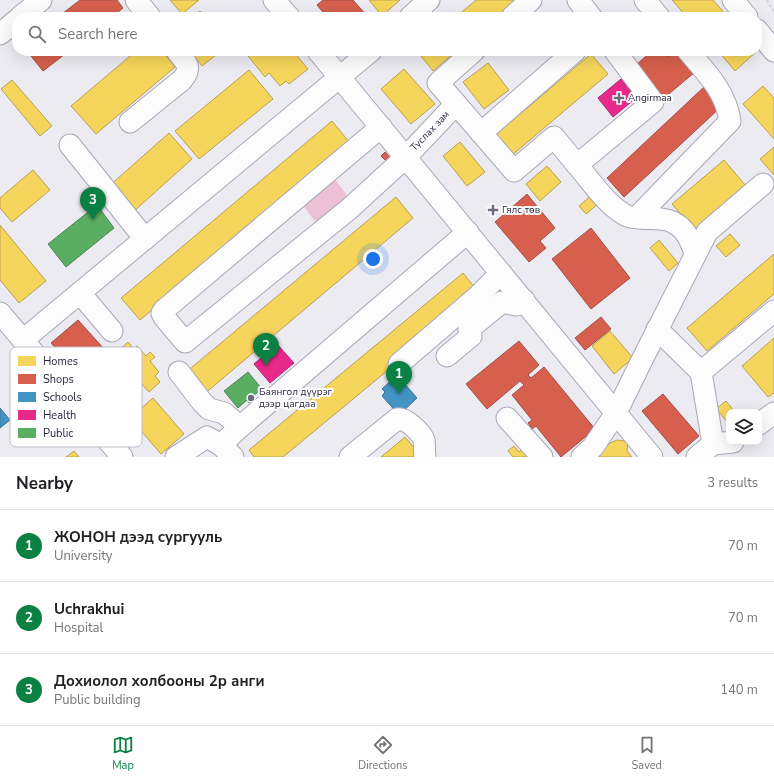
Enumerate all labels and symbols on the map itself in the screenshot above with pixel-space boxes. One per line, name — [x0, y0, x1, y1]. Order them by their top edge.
place label: Angirmaa — [628, 91, 672, 105]
marker: Angirmaa — [613, 92, 625, 104]
street label: Туслах зам — [407, 108, 453, 154]
pin: 3 — [80, 187, 106, 220]
place label: Гялс төв — [502, 203, 541, 217]
marker: Гялс төв — [487, 204, 499, 216]
your location — [363, 249, 383, 269]
pin: 2 — [253, 333, 279, 366]
legend — [10, 347, 142, 447]
text: Homes — [43, 354, 78, 369]
pin: 1 — [386, 361, 412, 394]
text: Shops — [43, 372, 74, 387]
place label: Баянгол дүүрэг дээр цагдаа — [259, 385, 333, 411]
text: Schools — [43, 390, 82, 405]
marker: Баянгол дүүрэг дээр цагдаа — [246, 393, 256, 403]
text: Health — [43, 408, 76, 423]
text: Public — [43, 426, 73, 441]

